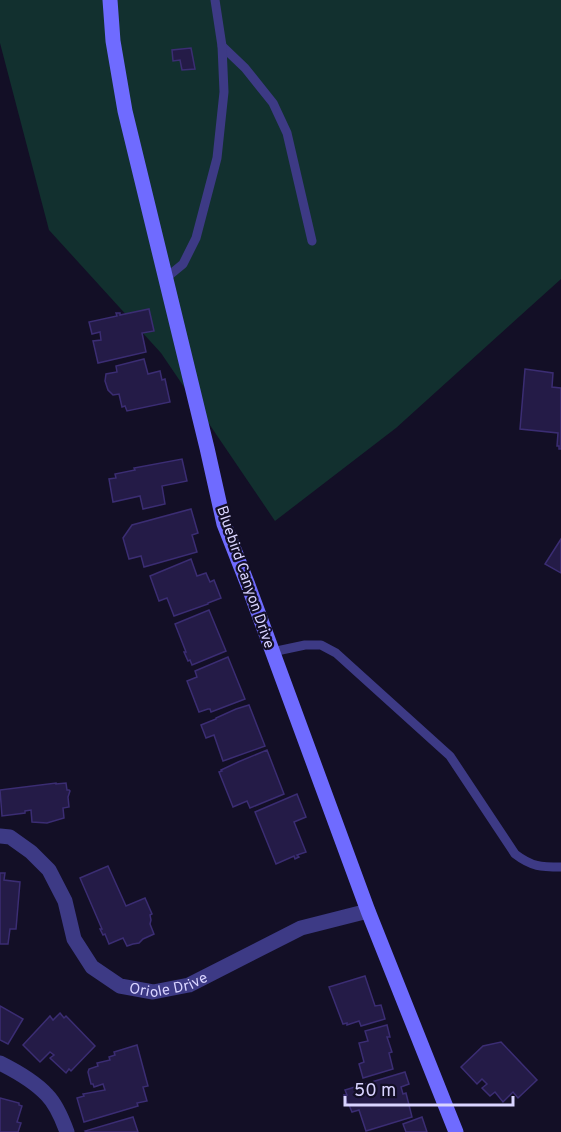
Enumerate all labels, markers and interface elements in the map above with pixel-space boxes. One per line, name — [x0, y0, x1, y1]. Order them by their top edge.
street label: Bluebird Canyon Drive — [211, 504, 278, 651]
street label: Oriole Drive — [127, 969, 211, 1003]
scale bar — [345, 1069, 513, 1107]
text: 50 m — [354, 1080, 396, 1103]

